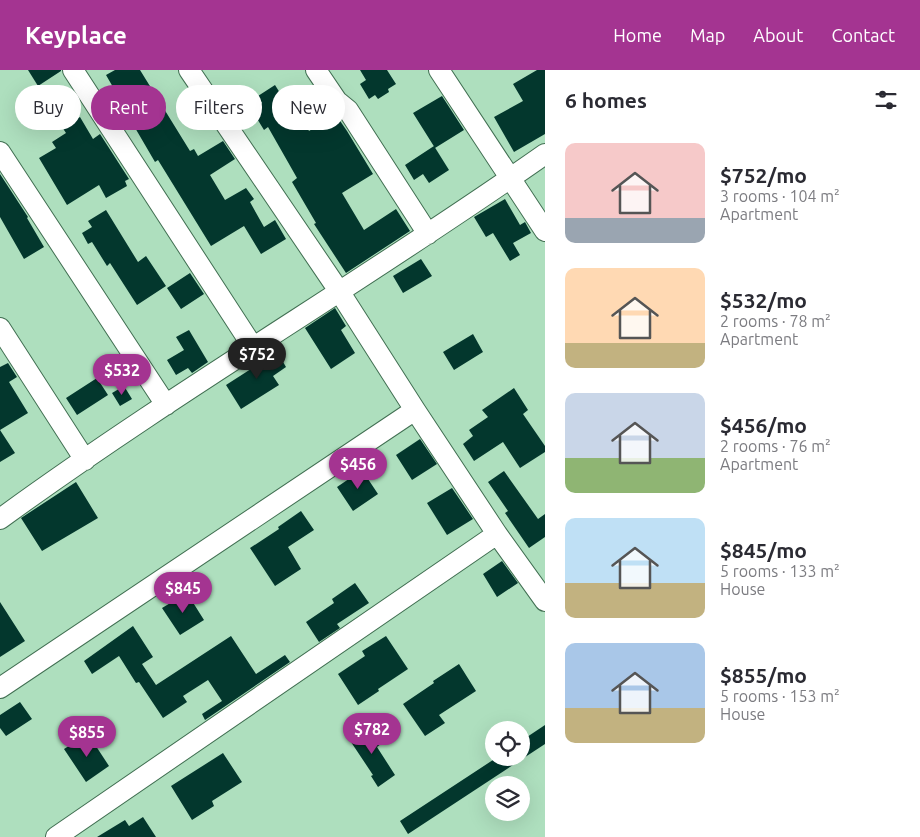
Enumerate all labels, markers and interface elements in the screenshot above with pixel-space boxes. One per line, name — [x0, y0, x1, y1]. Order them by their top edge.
text: Keyplace — [25, 22, 127, 49]
text: Home — [613, 25, 662, 45]
text: Map — [690, 25, 725, 45]
text: About — [753, 25, 803, 45]
text: Contact — [831, 25, 895, 45]
chip: Buy — [15, 85, 81, 130]
chip: Rent — [91, 85, 166, 130]
chip: Filters — [176, 85, 262, 130]
chip: New — [272, 85, 345, 130]
icon: filters — [872, 86, 900, 114]
text: 6 homes — [565, 88, 647, 112]
icon: home — [605, 163, 665, 223]
text: $752/mo — [720, 163, 807, 187]
text: 3 rooms · 104 m² — [720, 187, 840, 205]
text: Apartment — [720, 205, 798, 223]
icon: home — [605, 288, 665, 348]
text: $532/mo — [720, 288, 807, 312]
text: 2 rooms · 78 m² — [720, 312, 831, 330]
text: Apartment — [720, 330, 798, 348]
pin: $752 — [227, 338, 287, 380]
text: $752 — [239, 345, 275, 363]
pin: $532 — [92, 354, 152, 396]
text: $532 — [104, 361, 140, 379]
icon: home — [605, 413, 665, 473]
text: $456/mo — [720, 413, 807, 437]
text: 2 rooms · 76 m² — [720, 437, 831, 455]
pin: $456 — [328, 448, 388, 490]
text: $456 — [340, 455, 376, 473]
text: Apartment — [720, 455, 798, 473]
icon: home — [605, 538, 665, 598]
text: $845/mo — [720, 538, 807, 562]
text: 5 rooms · 133 m² — [720, 562, 840, 580]
pin: $845 — [153, 572, 213, 614]
text: $845 — [165, 579, 201, 597]
text: House — [720, 580, 765, 598]
icon: home — [605, 663, 665, 723]
text: $855/mo — [720, 663, 807, 687]
text: 5 rooms · 153 m² — [720, 687, 840, 705]
text: House — [720, 705, 765, 723]
pin: $782 — [342, 712, 402, 755]
pin: $855 — [57, 716, 117, 758]
text: $782 — [354, 720, 390, 738]
map controls — [485, 721, 530, 821]
button: locate — [485, 721, 530, 766]
text: $855 — [69, 723, 105, 741]
button: layers — [485, 776, 530, 821]

